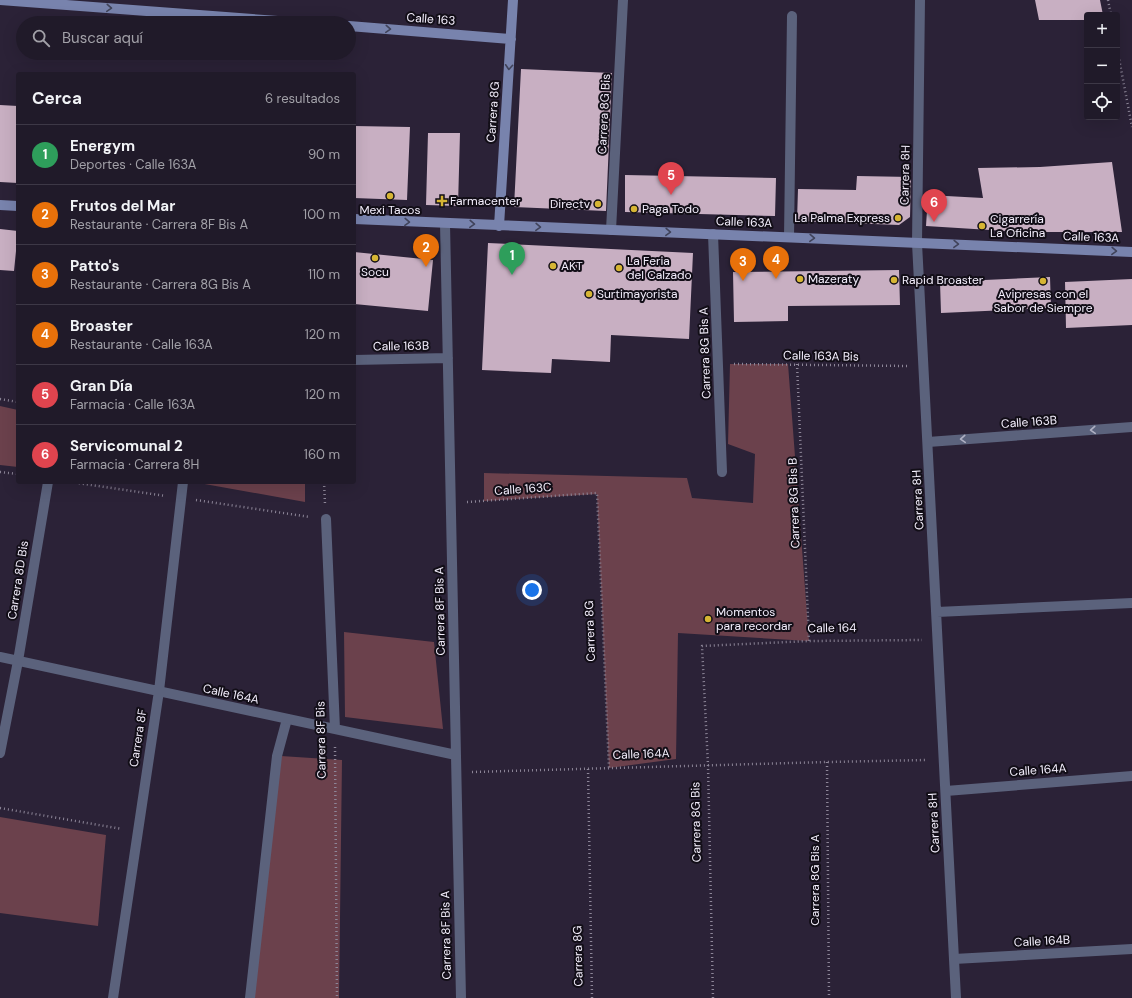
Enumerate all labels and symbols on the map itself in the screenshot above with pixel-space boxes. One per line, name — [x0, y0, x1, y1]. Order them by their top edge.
one-way arrow — [106, 4, 112, 13]
street label: Calle 163 — [406, 9, 456, 29]
one-way arrow — [385, 25, 391, 34]
one-way arrow — [505, 64, 514, 70]
street label: Carrera 8G Bis — [594, 73, 614, 155]
street label: Carrera 8G — [483, 81, 503, 143]
street label: Carrera 8H — [896, 145, 914, 205]
pin: 5 — [658, 162, 684, 195]
pin: 6 — [921, 189, 947, 222]
marker: Mexi Tacos — [385, 191, 395, 201]
place label: Farmacenter — [450, 193, 521, 209]
marker: Farmacenter — [437, 196, 447, 206]
place label: Directv — [550, 196, 591, 212]
marker: Directv — [593, 199, 603, 209]
place label: Paga Todo — [642, 201, 699, 217]
place label: Mexi Tacos — [359, 202, 421, 218]
marker: Paga Todo — [629, 204, 639, 214]
place label: La Palma Express — [794, 210, 890, 226]
place label: Cigarrería La Oficina — [990, 211, 1045, 241]
street label: Calle 163A — [716, 213, 772, 231]
marker: La Palma Express — [893, 213, 903, 223]
one-way arrow — [404, 217, 410, 226]
one-way arrow — [469, 220, 475, 229]
marker: Cigarrería La Oficina — [977, 221, 987, 231]
one-way arrow — [535, 223, 541, 231]
one-way arrow — [665, 228, 671, 237]
street label: Calle 163A — [1063, 228, 1119, 246]
pin: 2 — [413, 234, 439, 267]
one-way arrow — [809, 234, 815, 243]
one-way arrow — [953, 240, 959, 248]
pin: 1 — [499, 242, 525, 275]
pin: 4 — [763, 246, 789, 279]
one-way arrow — [1111, 247, 1117, 255]
pin: 3 — [730, 248, 756, 281]
marker: Socu — [370, 253, 380, 263]
place label: La Feria del Calzado — [627, 253, 692, 283]
place label: AKT — [561, 258, 583, 274]
marker: AKT — [548, 261, 558, 271]
marker: La Feria del Calzado — [614, 263, 624, 273]
place label: Socu — [361, 264, 389, 280]
place label: Mazeraty — [808, 271, 859, 287]
place label: Rapid Broaster — [902, 272, 984, 288]
marker: Mazeraty — [795, 274, 805, 284]
marker: Rapid Broaster — [889, 275, 899, 285]
marker: Avipresas con el Sabor de Siempre — [1038, 276, 1048, 286]
place label: Surtimayorista — [597, 286, 677, 302]
place label: Avipresas con el Sabor de Siempre — [993, 286, 1093, 316]
marker: Surtimayorista — [584, 289, 594, 299]
street label: Carrera 8G Bis A — [695, 307, 715, 399]
street label: Calle 163B — [373, 338, 429, 354]
street label: Calle 163A Bis — [783, 347, 859, 365]
street label: Calle 163B — [1000, 412, 1058, 432]
one-way arrow — [1090, 426, 1096, 435]
one-way arrow — [960, 435, 966, 444]
street label: Carrera 8G Bis B — [784, 457, 804, 549]
street label: Carrera 8H — [908, 470, 928, 530]
street label: Calle 163C — [494, 479, 553, 499]
street label: Carrera 8D Bis — [4, 539, 32, 621]
street label: Carrera 8F Bis A — [431, 566, 449, 656]
your location — [522, 580, 542, 600]
street label: Carrera 8G — [581, 600, 599, 662]
place label: Momentos para recordar — [716, 604, 792, 634]
marker: Momentos para recordar — [703, 614, 713, 624]
street label: Calle 164 — [807, 620, 857, 636]
street label: Calle 164A — [201, 680, 261, 708]
street label: Carrera 8F Bis — [312, 701, 330, 779]
street label: Carrera 8F — [126, 707, 151, 768]
street label: Calle 164A — [612, 745, 670, 763]
street label: Calle 164A — [1009, 760, 1067, 780]
street label: Carrera 8G Bis — [687, 782, 705, 862]
street label: Carrera 8H — [924, 793, 944, 853]
street label: Carrera 8G Bis A — [807, 834, 823, 926]
street label: Carrera 8F Bis A — [437, 890, 455, 980]
street label: Carrera 8G — [569, 925, 587, 987]
street label: Calle 164B — [1013, 932, 1071, 950]

